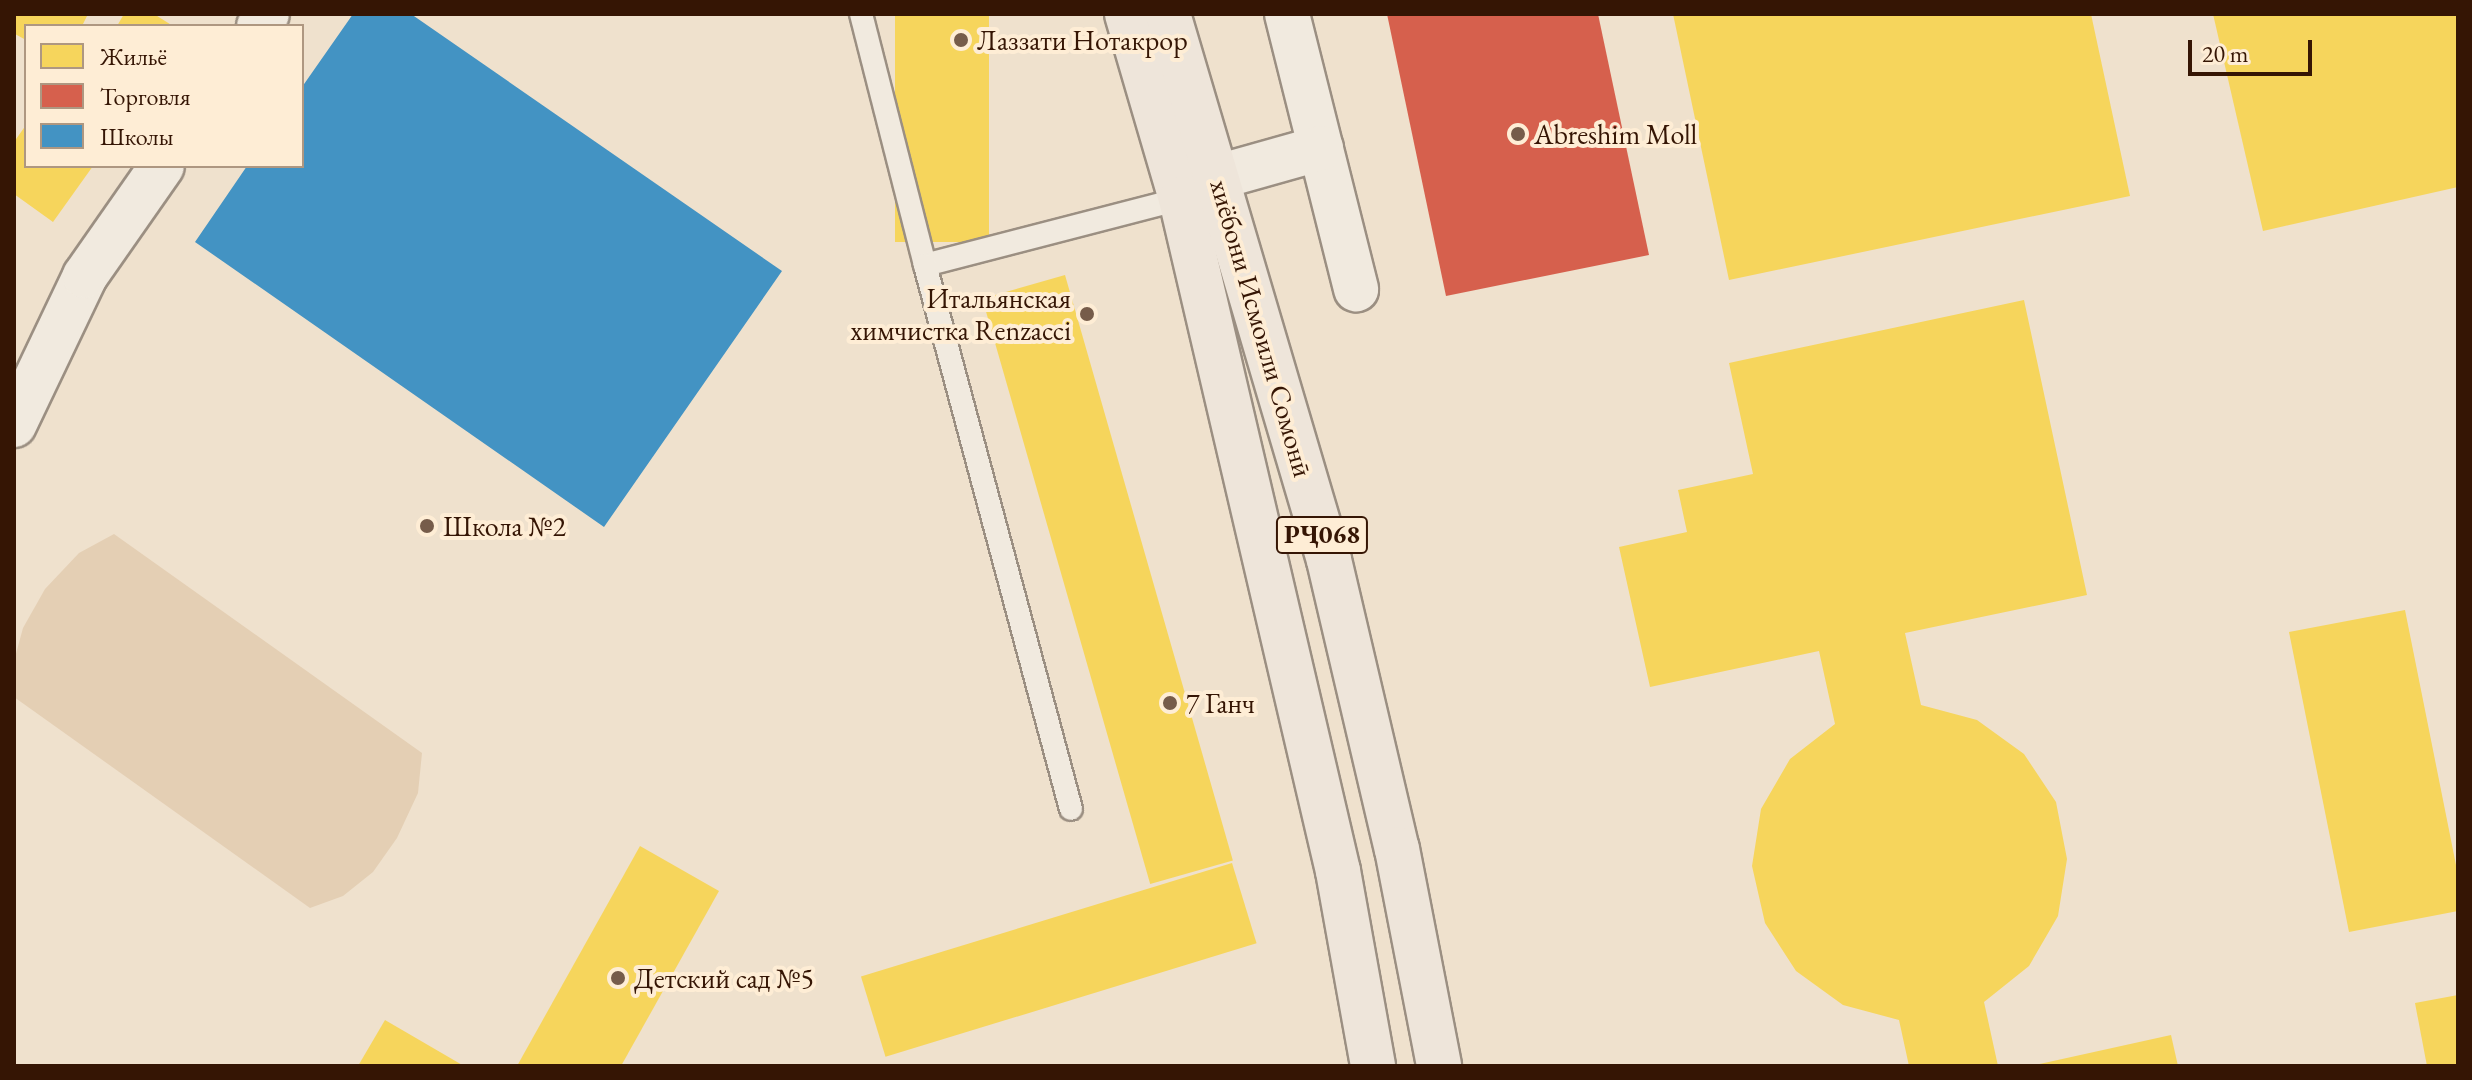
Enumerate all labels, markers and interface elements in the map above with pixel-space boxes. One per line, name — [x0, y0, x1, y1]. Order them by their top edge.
place label: Лаззати Нотакрор — [977, 23, 1188, 57]
legend — [24, 24, 304, 168]
scale bar — [2192, 24, 2316, 74]
marker: Лаззати Нотакрор — [952, 31, 970, 49]
text: 20 m — [2202, 38, 2249, 69]
text: Жильё — [100, 41, 167, 72]
text: Торговля — [100, 81, 190, 112]
place label: Abreshim Moll — [1534, 117, 1697, 151]
text: Школы — [100, 121, 173, 152]
marker: Abreshim Moll — [1509, 125, 1527, 143]
street label: хиёбони Исмоили Сомонӣ — [1203, 175, 1321, 481]
place label: Итальянская химчистка Renzacci — [850, 281, 1071, 347]
marker: Итальянская химчистка Renzacci — [1078, 305, 1096, 323]
place label: Школа №2 — [443, 509, 566, 543]
road number: РҶ068 — [1274, 513, 1370, 557]
marker: Школа №2 — [418, 517, 436, 535]
place label: 7 Ганч — [1186, 686, 1255, 720]
marker: 7 Ганч — [1161, 694, 1179, 712]
place label: Детский сад №5 — [634, 961, 814, 995]
marker: Детский сад №5 — [609, 969, 627, 987]

